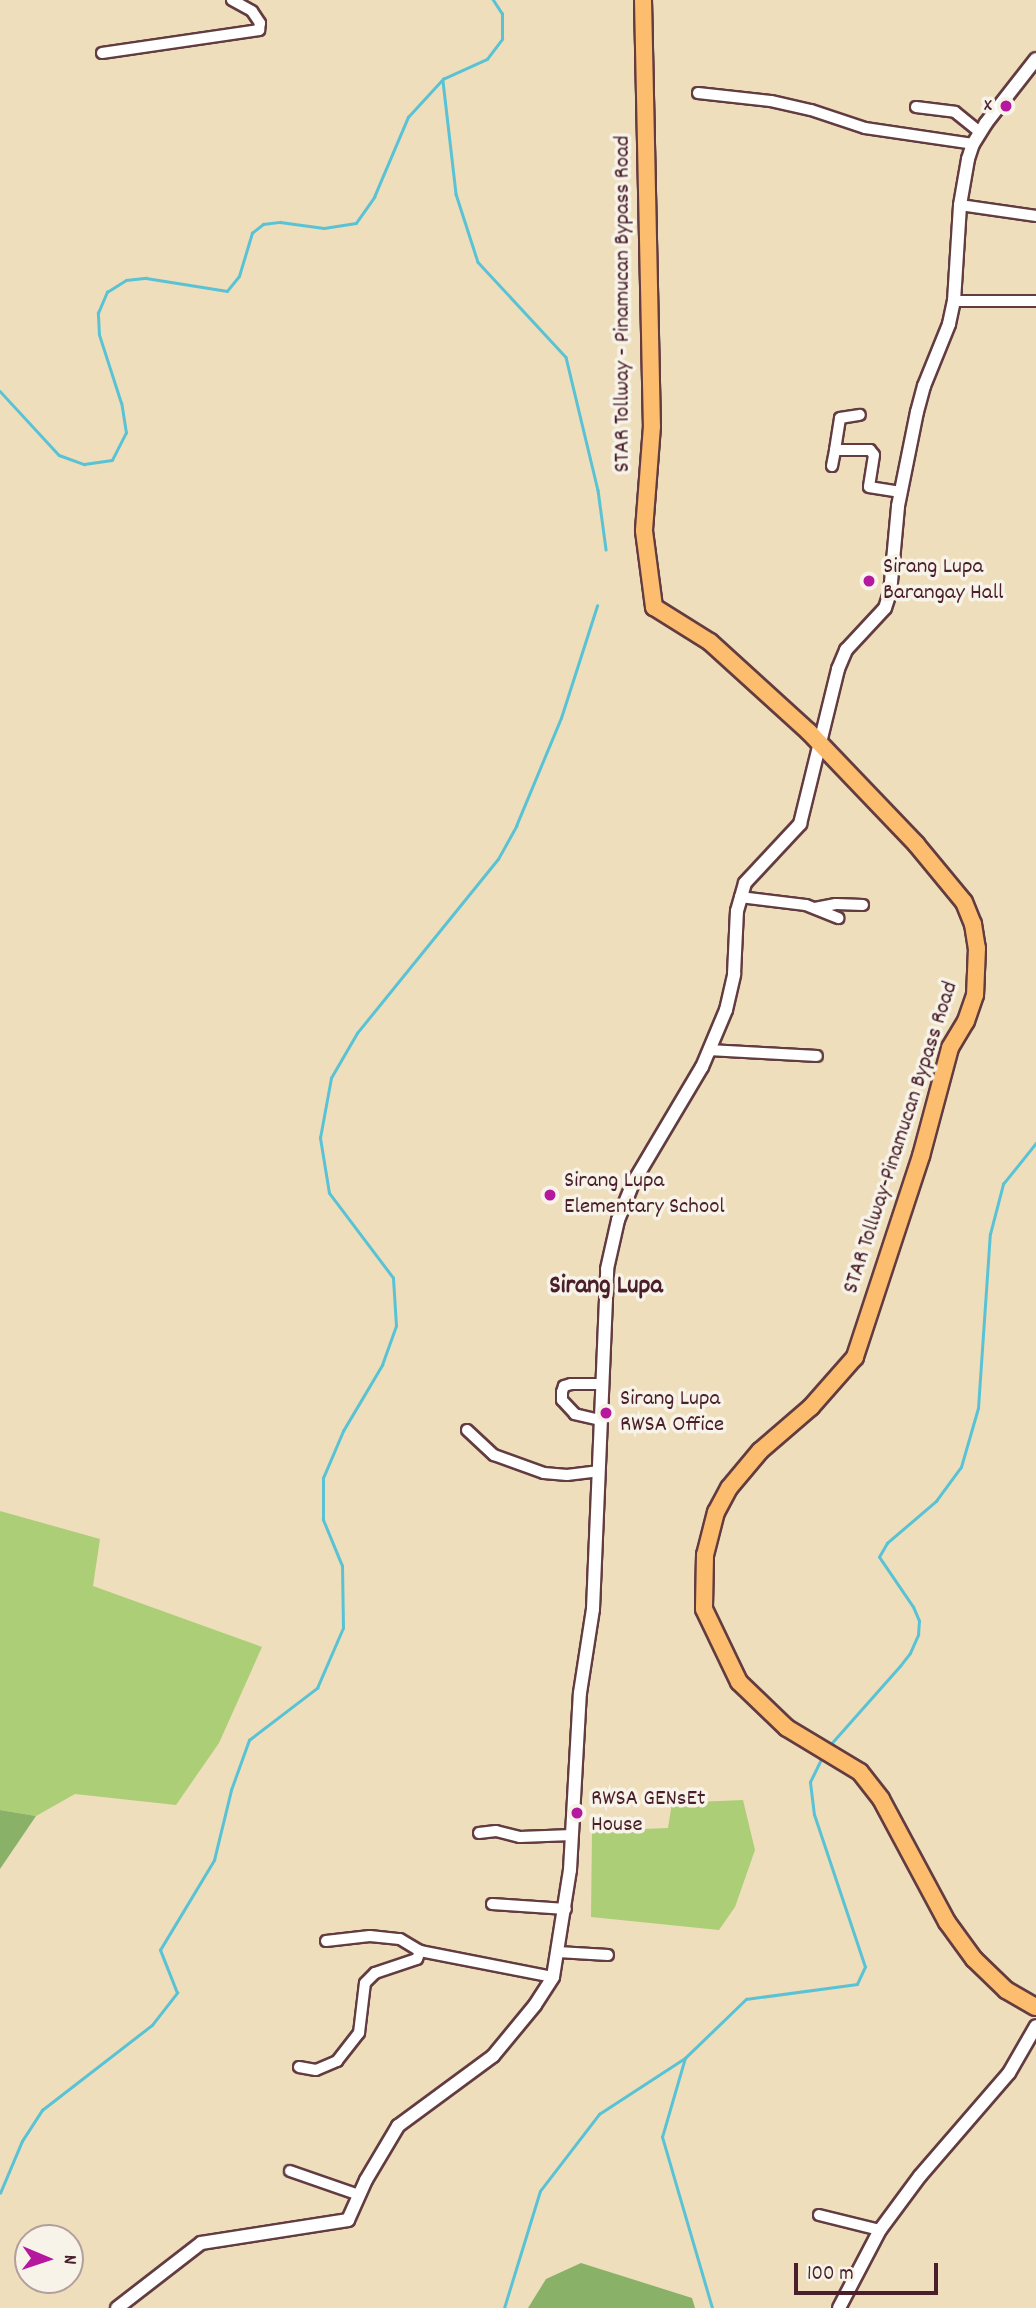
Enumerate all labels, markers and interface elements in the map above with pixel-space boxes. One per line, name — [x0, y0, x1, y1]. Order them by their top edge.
place label: x — [983, 92, 992, 120]
marker: x — [998, 98, 1014, 114]
street label: STAR Tollway - Pinamucan Bypass Road — [610, 136, 638, 472]
place label: Sirang Lupa Barangay Hall — [883, 554, 1004, 608]
marker: Sirang Lupa Barangay Hall — [861, 573, 877, 589]
street label: STAR Tollway-Pinamucan Bypass Road — [838, 979, 966, 1297]
place label: Sirang Lupa Elementary School — [564, 1168, 725, 1222]
marker: Sirang Lupa Elementary School — [542, 1187, 558, 1203]
district label: Sirang Lupa — [549, 1271, 663, 1303]
place label: Sirang Lupa RWSA Office — [620, 1386, 724, 1440]
marker: Sirang Lupa RWSA Office — [598, 1405, 614, 1421]
place label: RWSA GENsEt House — [591, 1786, 705, 1840]
marker: RWSA GENsEt House — [569, 1805, 585, 1821]
north arrow — [14, 2224, 84, 2294]
scale bar — [798, 2248, 942, 2292]
text: N — [55, 2255, 82, 2265]
text: 100 m — [807, 2260, 854, 2290]

